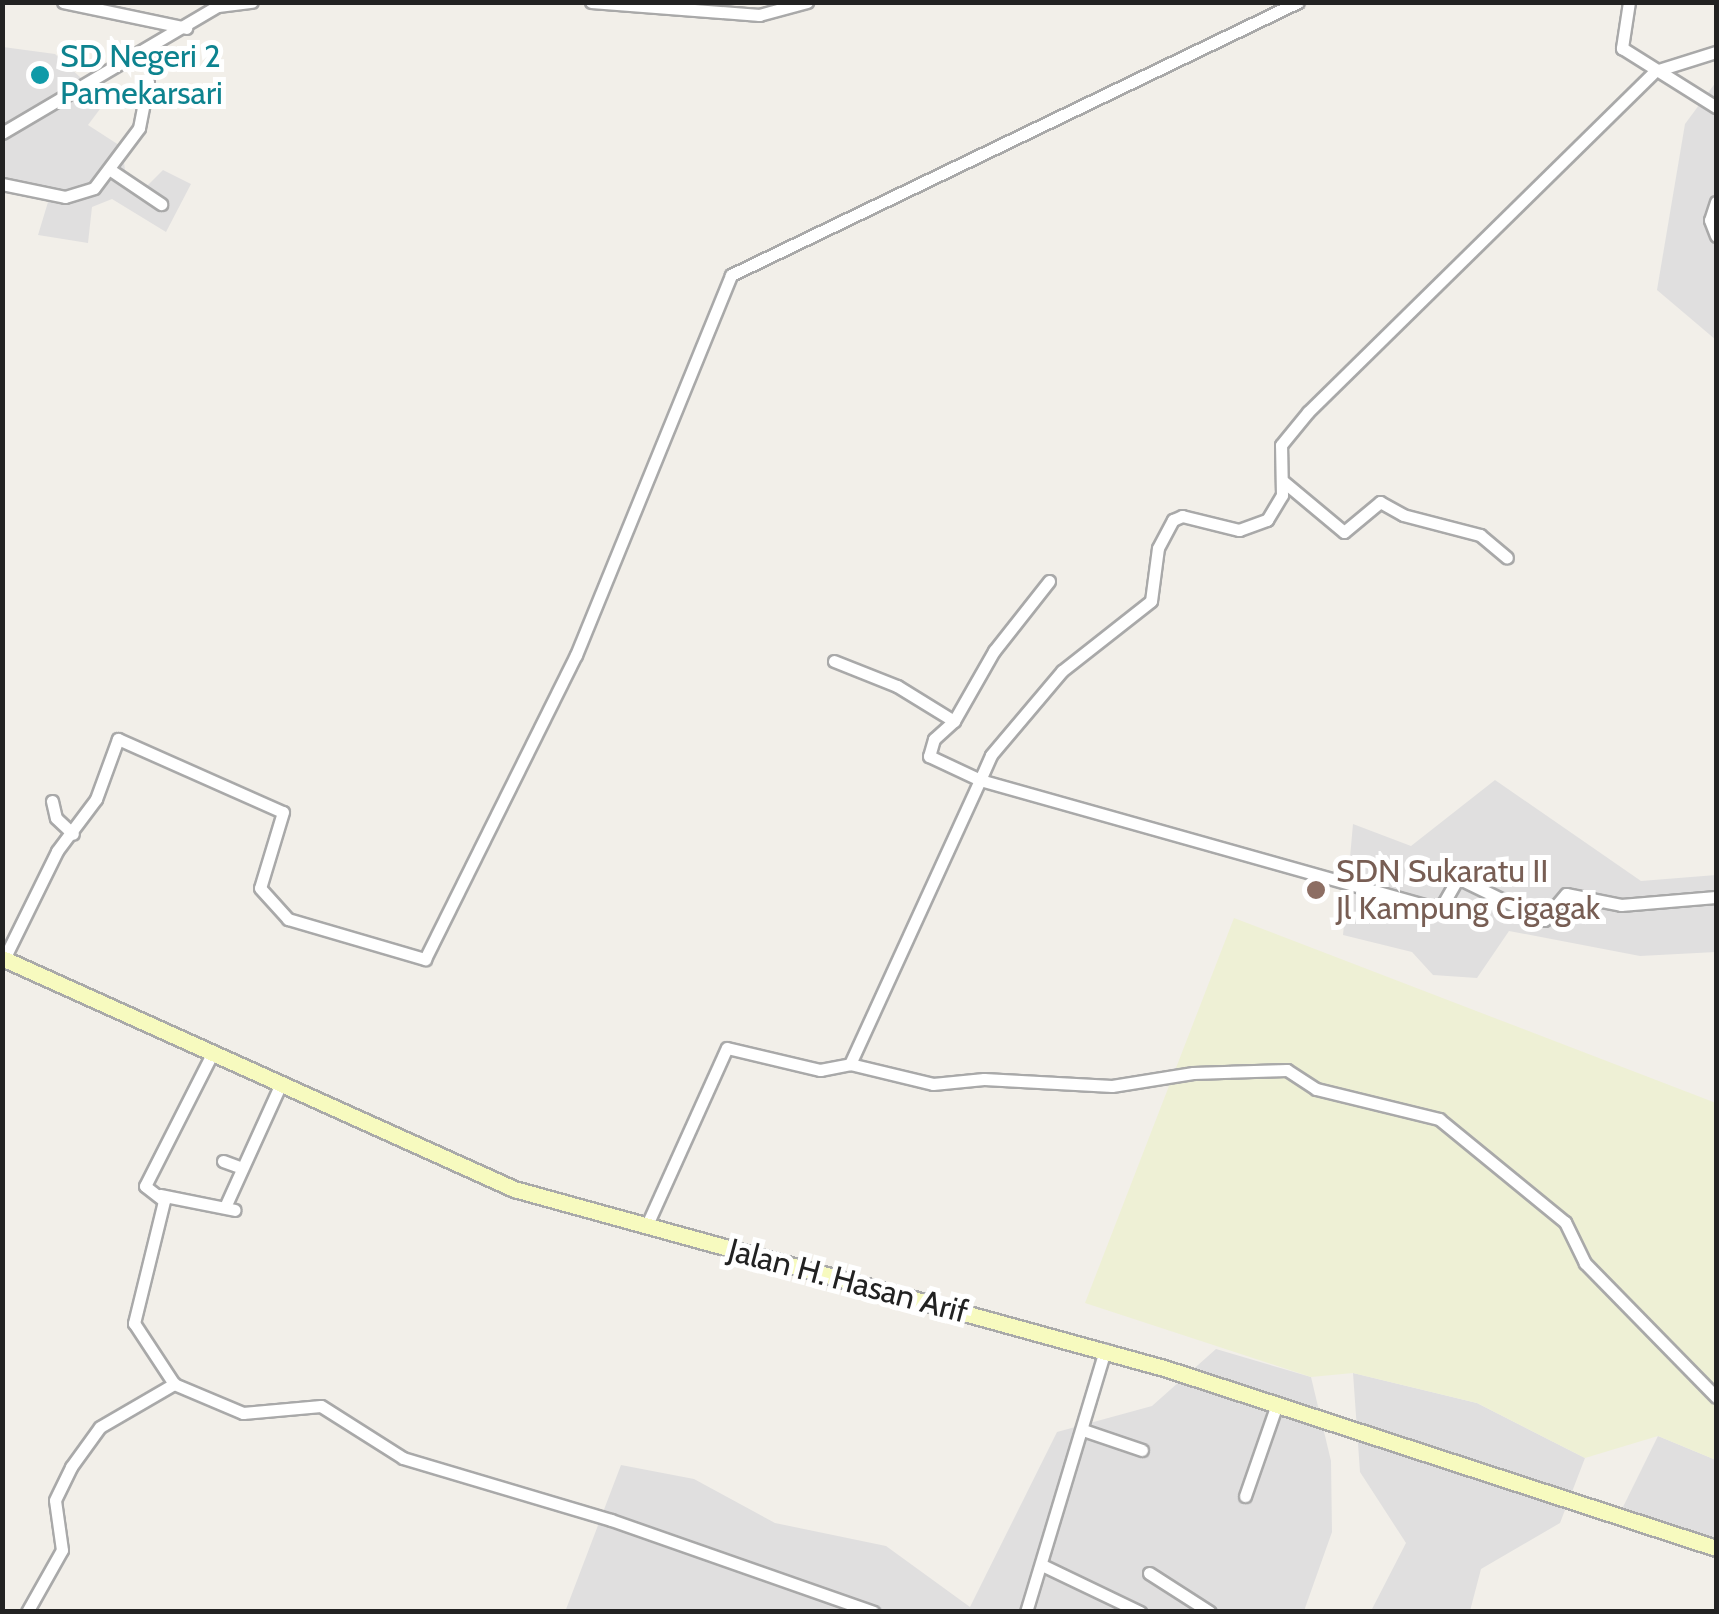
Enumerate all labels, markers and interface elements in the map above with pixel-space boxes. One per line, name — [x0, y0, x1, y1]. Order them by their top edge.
place label: SD Negeri 2 Pamekarsari — [60, 38, 223, 113]
marker: SD Negeri 2 Pamekarsari — [29, 64, 51, 86]
place label: SDN Sukaratu II Jl Kampung Cigagak — [1336, 853, 1600, 928]
marker: SDN Sukaratu II Jl Kampung Cigagak — [1305, 879, 1327, 901]
street label: Jalan H. Hasan Arif — [724, 1231, 972, 1331]

